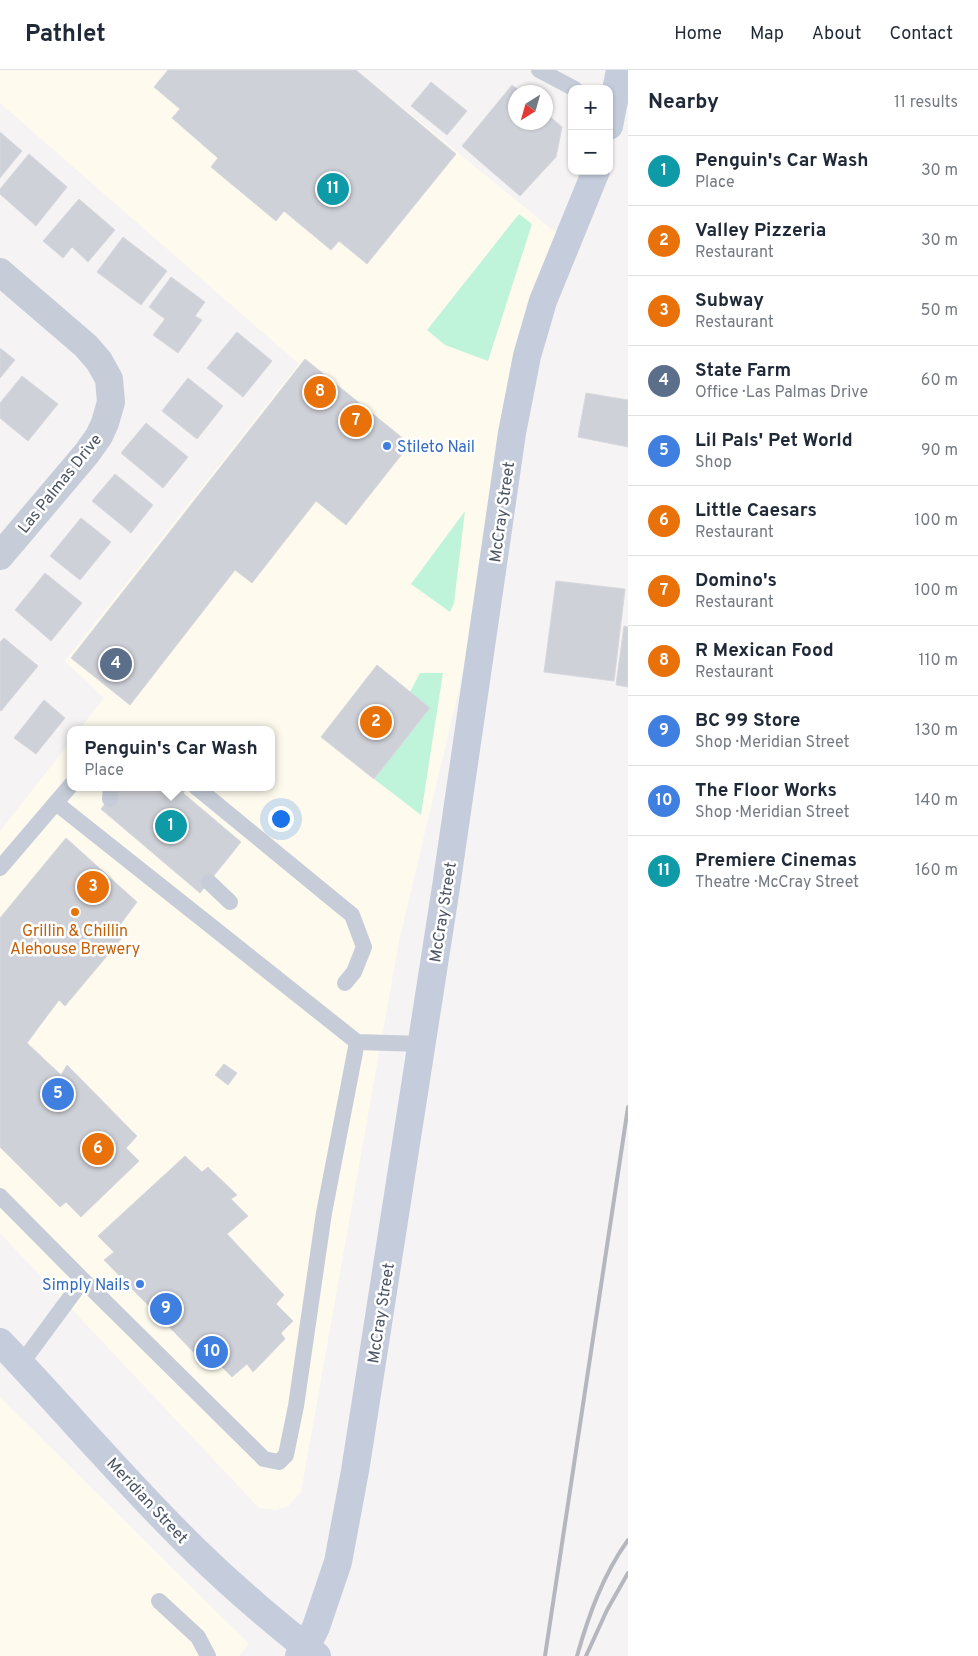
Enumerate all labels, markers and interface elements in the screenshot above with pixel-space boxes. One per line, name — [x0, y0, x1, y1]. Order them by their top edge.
text: Pathlet — [25, 20, 106, 50]
text: Home — [674, 23, 722, 46]
text: Map — [750, 23, 784, 46]
text: About — [812, 23, 861, 46]
text: Contact — [889, 23, 953, 46]
north arrow — [508, 85, 553, 130]
map controls — [568, 85, 613, 175]
button: + — [568, 85, 613, 130]
text: Nearby — [648, 89, 719, 116]
text: 11 results — [894, 93, 958, 113]
button: − — [568, 130, 613, 175]
text: Penguin's Car Wash — [695, 149, 869, 173]
text: 1 — [661, 161, 667, 181]
text: 30 m — [921, 161, 958, 181]
pin: 11 — [317, 170, 349, 208]
text: Place — [695, 173, 735, 193]
text: Valley Pizzeria — [695, 219, 826, 243]
text: 2 — [659, 231, 669, 251]
text: 30 m — [921, 231, 958, 251]
text: Restaurant — [695, 243, 774, 263]
text: Subway — [695, 289, 764, 313]
text: 3 — [659, 301, 669, 321]
text: 50 m — [921, 301, 958, 321]
text: Restaurant — [695, 313, 774, 333]
text: State Farm — [695, 359, 791, 383]
text: 4 — [659, 371, 669, 391]
text: 60 m — [921, 371, 958, 391]
pin: 8 — [304, 373, 336, 411]
text: Office · Las Palmas Drive — [695, 383, 868, 403]
pin: 7 — [340, 402, 372, 440]
text: Lil Pals' Pet World — [695, 429, 853, 453]
street label: Las Palmas Drive — [14, 430, 107, 538]
place label: Stileto Nail — [397, 438, 475, 458]
marker: Stileto Nail — [381, 440, 393, 452]
text: 5 — [659, 441, 669, 461]
text: 90 m — [921, 441, 958, 461]
text: Shop — [695, 453, 732, 473]
street label: McCray Street — [486, 461, 520, 564]
text: Little Caesars — [695, 499, 817, 523]
text: 6 — [659, 511, 669, 531]
text: 100 m — [914, 511, 958, 531]
text: Restaurant — [695, 523, 774, 543]
text: Domino's — [695, 569, 777, 593]
text: 7 — [660, 581, 668, 601]
text: 100 m — [914, 581, 958, 601]
text: Restaurant — [695, 593, 774, 613]
text: R Mexican Food — [695, 639, 834, 663]
pin: 4 — [100, 645, 132, 683]
text: 8 — [659, 651, 669, 671]
text: 110 m — [918, 651, 958, 671]
text: Restaurant — [695, 663, 774, 683]
pin: 2 — [360, 703, 392, 741]
text: BC 99 Store — [695, 709, 800, 733]
text: 9 — [659, 721, 669, 741]
text: 130 m — [915, 721, 958, 741]
popup — [67, 726, 275, 791]
text: Shop · Meridian Street — [695, 733, 850, 753]
text: Penguin's Car Wash — [84, 737, 258, 761]
text: Place — [84, 761, 124, 781]
text: The Floor Works — [695, 779, 837, 803]
text: 10 — [656, 791, 672, 811]
text: 140 m — [915, 791, 958, 811]
text: Shop · Meridian Street — [695, 803, 850, 823]
your location — [268, 806, 294, 832]
pin: 1 — [155, 807, 187, 845]
text: Premiere Cinemas — [695, 849, 857, 873]
street label: McCray Street — [426, 861, 462, 964]
text: 11 — [658, 861, 670, 881]
text: 160 m — [915, 861, 958, 881]
pin: 3 — [77, 868, 109, 906]
text: Theatre · McCray Street — [695, 873, 859, 893]
marker: Grillin & Chillin Alehouse Brewery — [69, 906, 81, 918]
place label: Grillin & Chillin Alehouse Brewery — [10, 922, 140, 960]
pin: 5 — [42, 1075, 74, 1113]
pin: 6 — [82, 1130, 114, 1168]
street label: McCray Street — [364, 1262, 400, 1365]
place label: Simply Nails — [42, 1276, 130, 1296]
marker: Simply Nails — [134, 1278, 146, 1290]
pin: 9 — [150, 1290, 182, 1328]
pin: 10 — [196, 1333, 228, 1371]
street label: Meridian Street — [102, 1454, 191, 1549]

